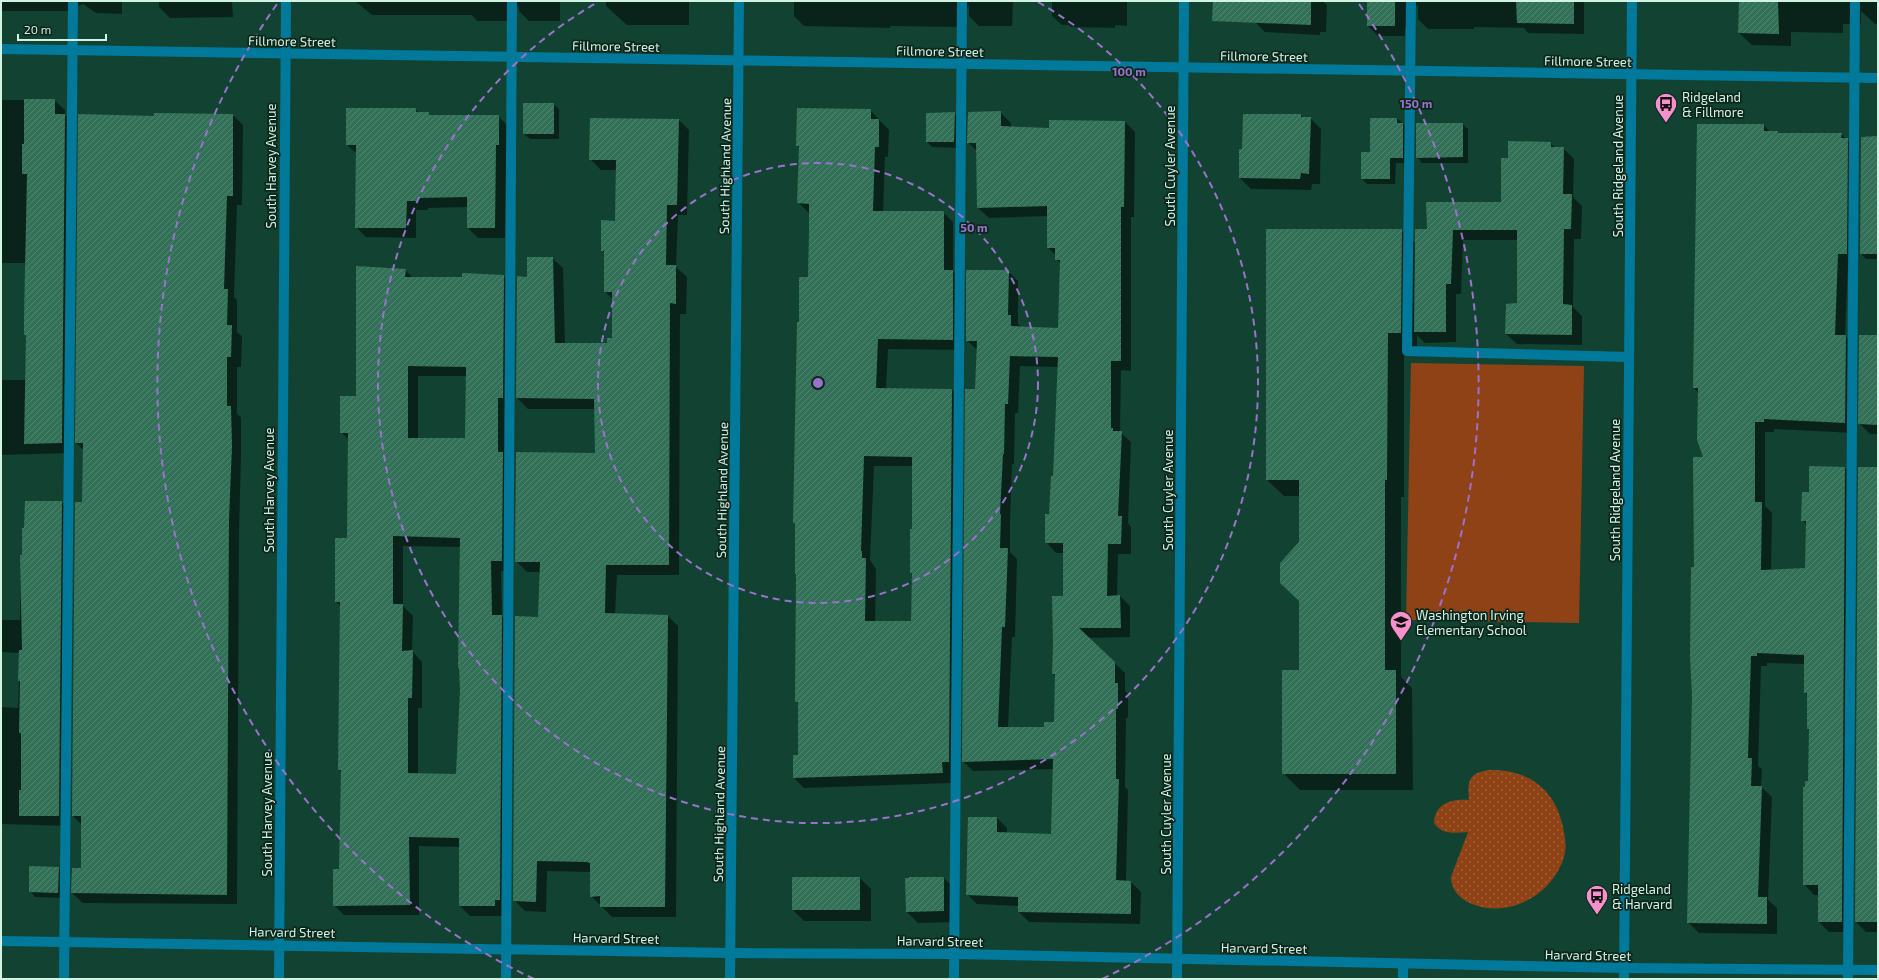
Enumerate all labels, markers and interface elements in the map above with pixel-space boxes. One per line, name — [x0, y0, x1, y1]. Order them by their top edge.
scale bar — [18, 16, 106, 42]
text: 20 m — [24, 22, 51, 36]
street label: Fillmore Street — [248, 32, 336, 50]
street label: Fillmore Street — [572, 37, 660, 55]
street label: Fillmore Street — [896, 42, 984, 60]
street label: Fillmore Street — [1220, 47, 1308, 65]
street label: Fillmore Street — [1544, 52, 1632, 70]
text: 100 m — [1112, 64, 1146, 78]
place label: Ridgeland & Fillmore — [1682, 89, 1744, 120]
bus stop icon: Ridgeland & Fillmore — [1653, 91, 1679, 124]
street label: South Ridgeland Avenue — [1610, 95, 1626, 237]
text: 150 m — [1400, 96, 1432, 110]
street label: South Highland Avenue — [716, 98, 734, 234]
street label: South Harvey Avenue — [263, 103, 279, 229]
street label: South Cuyler Avenue — [1162, 105, 1178, 227]
text: 50 m — [960, 220, 988, 234]
centre of rings — [811, 376, 825, 390]
street label: South Ridgeland Avenue — [1607, 419, 1623, 561]
street label: South Highland Avenue — [713, 422, 731, 558]
street label: South Harvey Avenue — [261, 427, 277, 553]
street label: South Cuyler Avenue — [1160, 429, 1176, 551]
place label: Washington Irving Elementary School — [1416, 607, 1527, 638]
school or university icon: Washington Irving Elementary School — [1388, 609, 1414, 642]
street label: South Highland Avenue — [710, 746, 728, 882]
street label: South Harvey Avenue — [259, 751, 275, 877]
street label: South Cuyler Avenue — [1158, 753, 1174, 875]
place label: Ridgeland & Harvard — [1612, 881, 1672, 912]
bus stop icon: Ridgeland & Harvard — [1584, 883, 1610, 916]
street label: Harvard Street — [249, 923, 335, 941]
street label: Harvard Street — [573, 929, 659, 947]
street label: Harvard Street — [897, 932, 983, 950]
street label: Harvard Street — [1221, 939, 1307, 957]
street label: Harvard Street — [1545, 946, 1631, 964]

